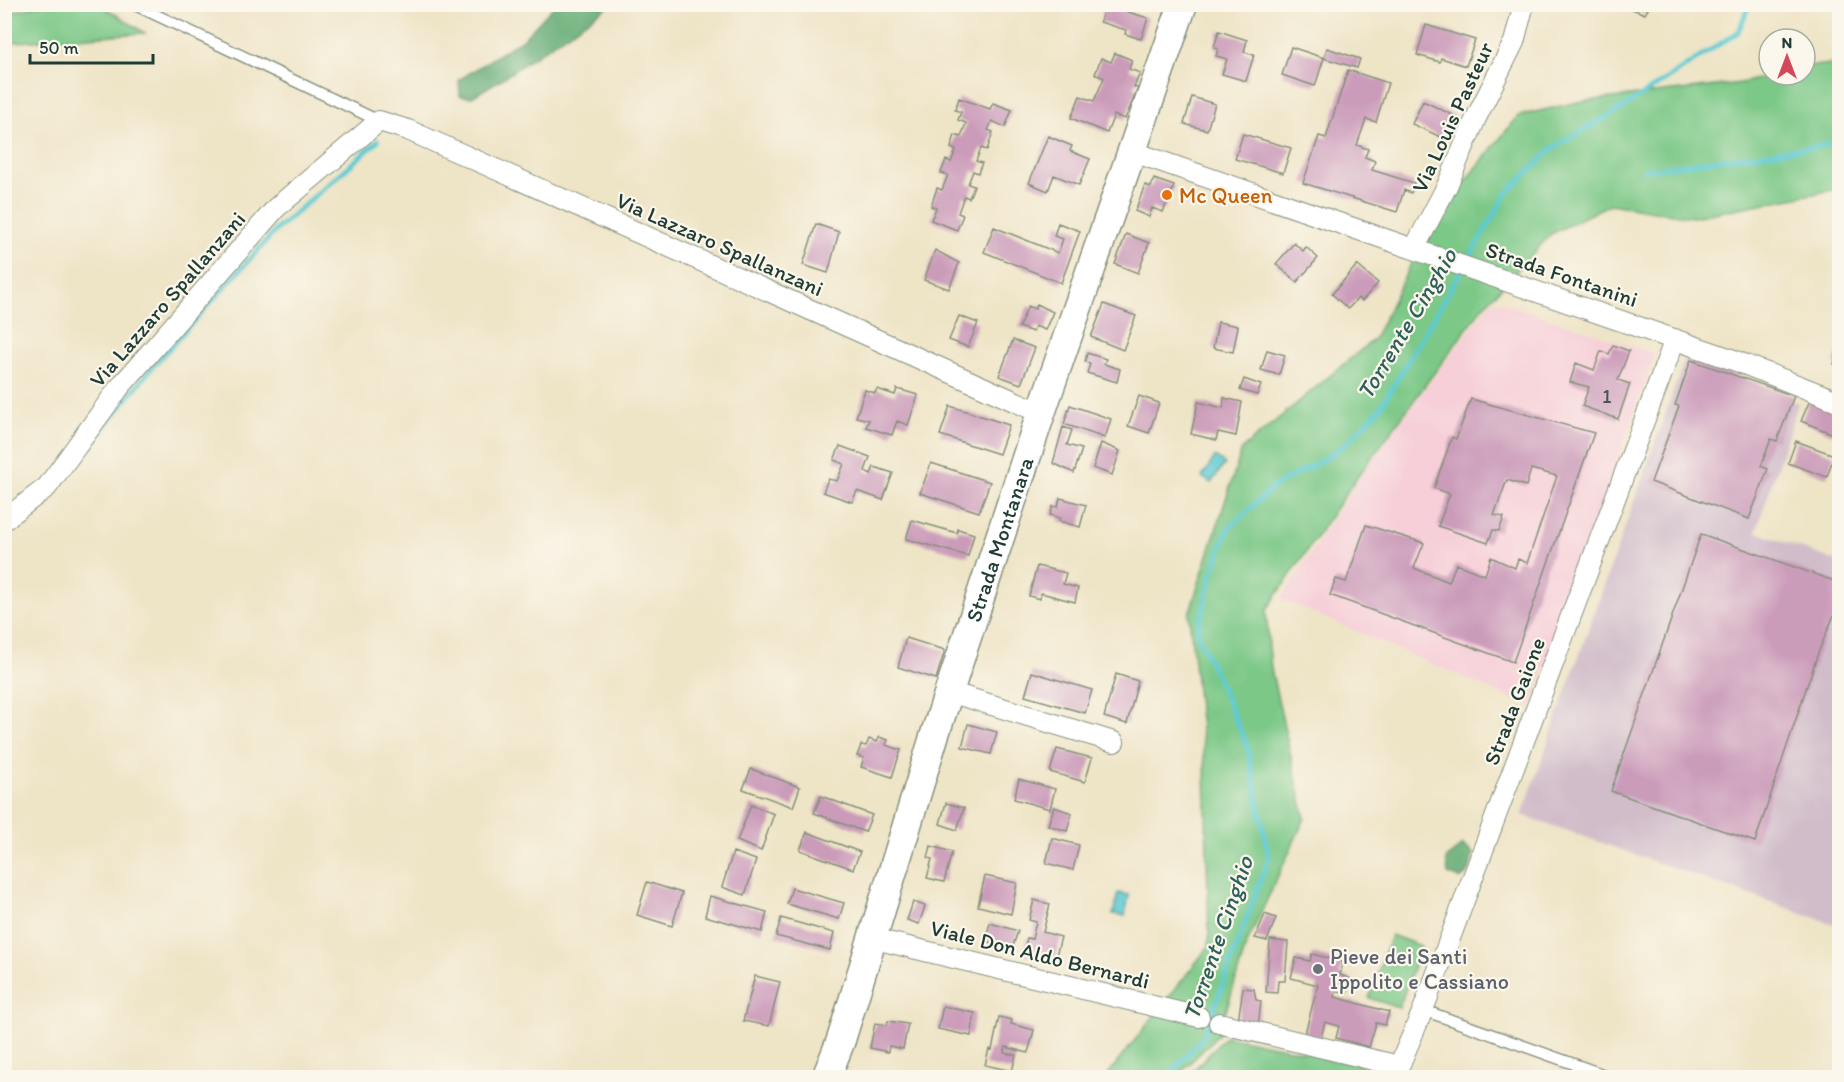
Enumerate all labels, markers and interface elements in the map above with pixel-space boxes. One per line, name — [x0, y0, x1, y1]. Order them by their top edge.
scale bar — [30, 27, 153, 65]
north arrow — [1757, 27, 1817, 87]
text: N — [1782, 33, 1792, 52]
text: 50 m — [39, 37, 79, 59]
street label: Via Louis Pasteur — [1406, 38, 1499, 197]
place label: Mc Queen — [1179, 182, 1273, 209]
street label: Via Lazzaro Spallanzani — [612, 187, 828, 302]
marker: Mc Queen — [1160, 188, 1174, 202]
street label: Via Lazzaro Spallanzani — [84, 206, 251, 393]
street label: Strada Fontanini — [1482, 236, 1641, 313]
water label: Torrente Cinghio — [1350, 242, 1463, 404]
house number: 1 — [1602, 384, 1612, 408]
street label: Strada Montanara — [960, 453, 1040, 625]
street label: Strada Gaione — [1478, 634, 1551, 769]
water label: Torrente Cinghio — [1176, 852, 1259, 1023]
street label: Viale Don Aldo Bernardi — [928, 914, 1152, 995]
place label: Pieve dei Santi Ippolito e Cassiano — [1330, 943, 1509, 995]
marker: Pieve dei Santi Ippolito e Cassiano — [1311, 962, 1325, 976]

